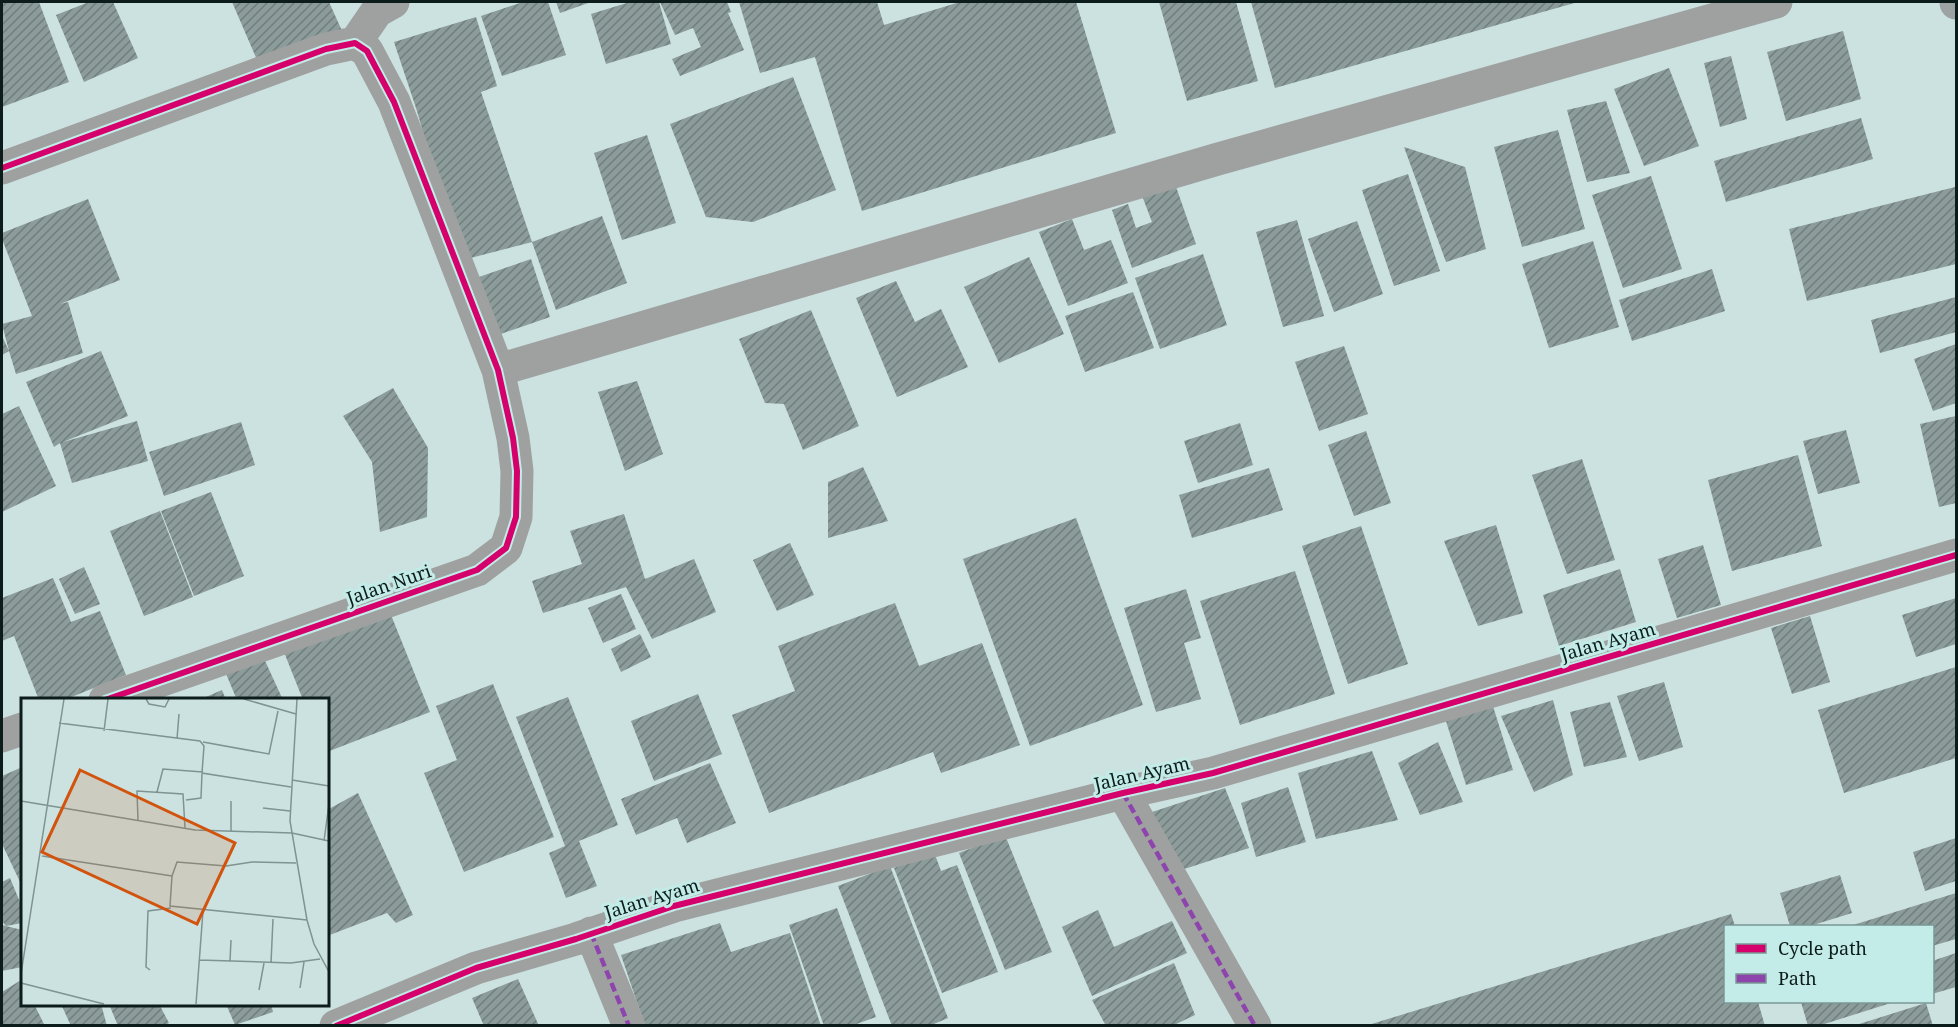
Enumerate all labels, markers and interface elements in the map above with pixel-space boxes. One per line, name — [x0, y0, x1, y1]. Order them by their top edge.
street label: Jalan Nuri — [342, 558, 434, 610]
street label: Jalan Ayam — [1557, 616, 1658, 666]
inset map — [21, 698, 328, 1006]
street label: Jalan Ayam — [1091, 750, 1192, 796]
street label: Jalan Ayam — [601, 872, 702, 924]
legend — [1724, 925, 1934, 1003]
text: Cycle path — [1778, 936, 1867, 960]
text: Path — [1778, 966, 1817, 990]

